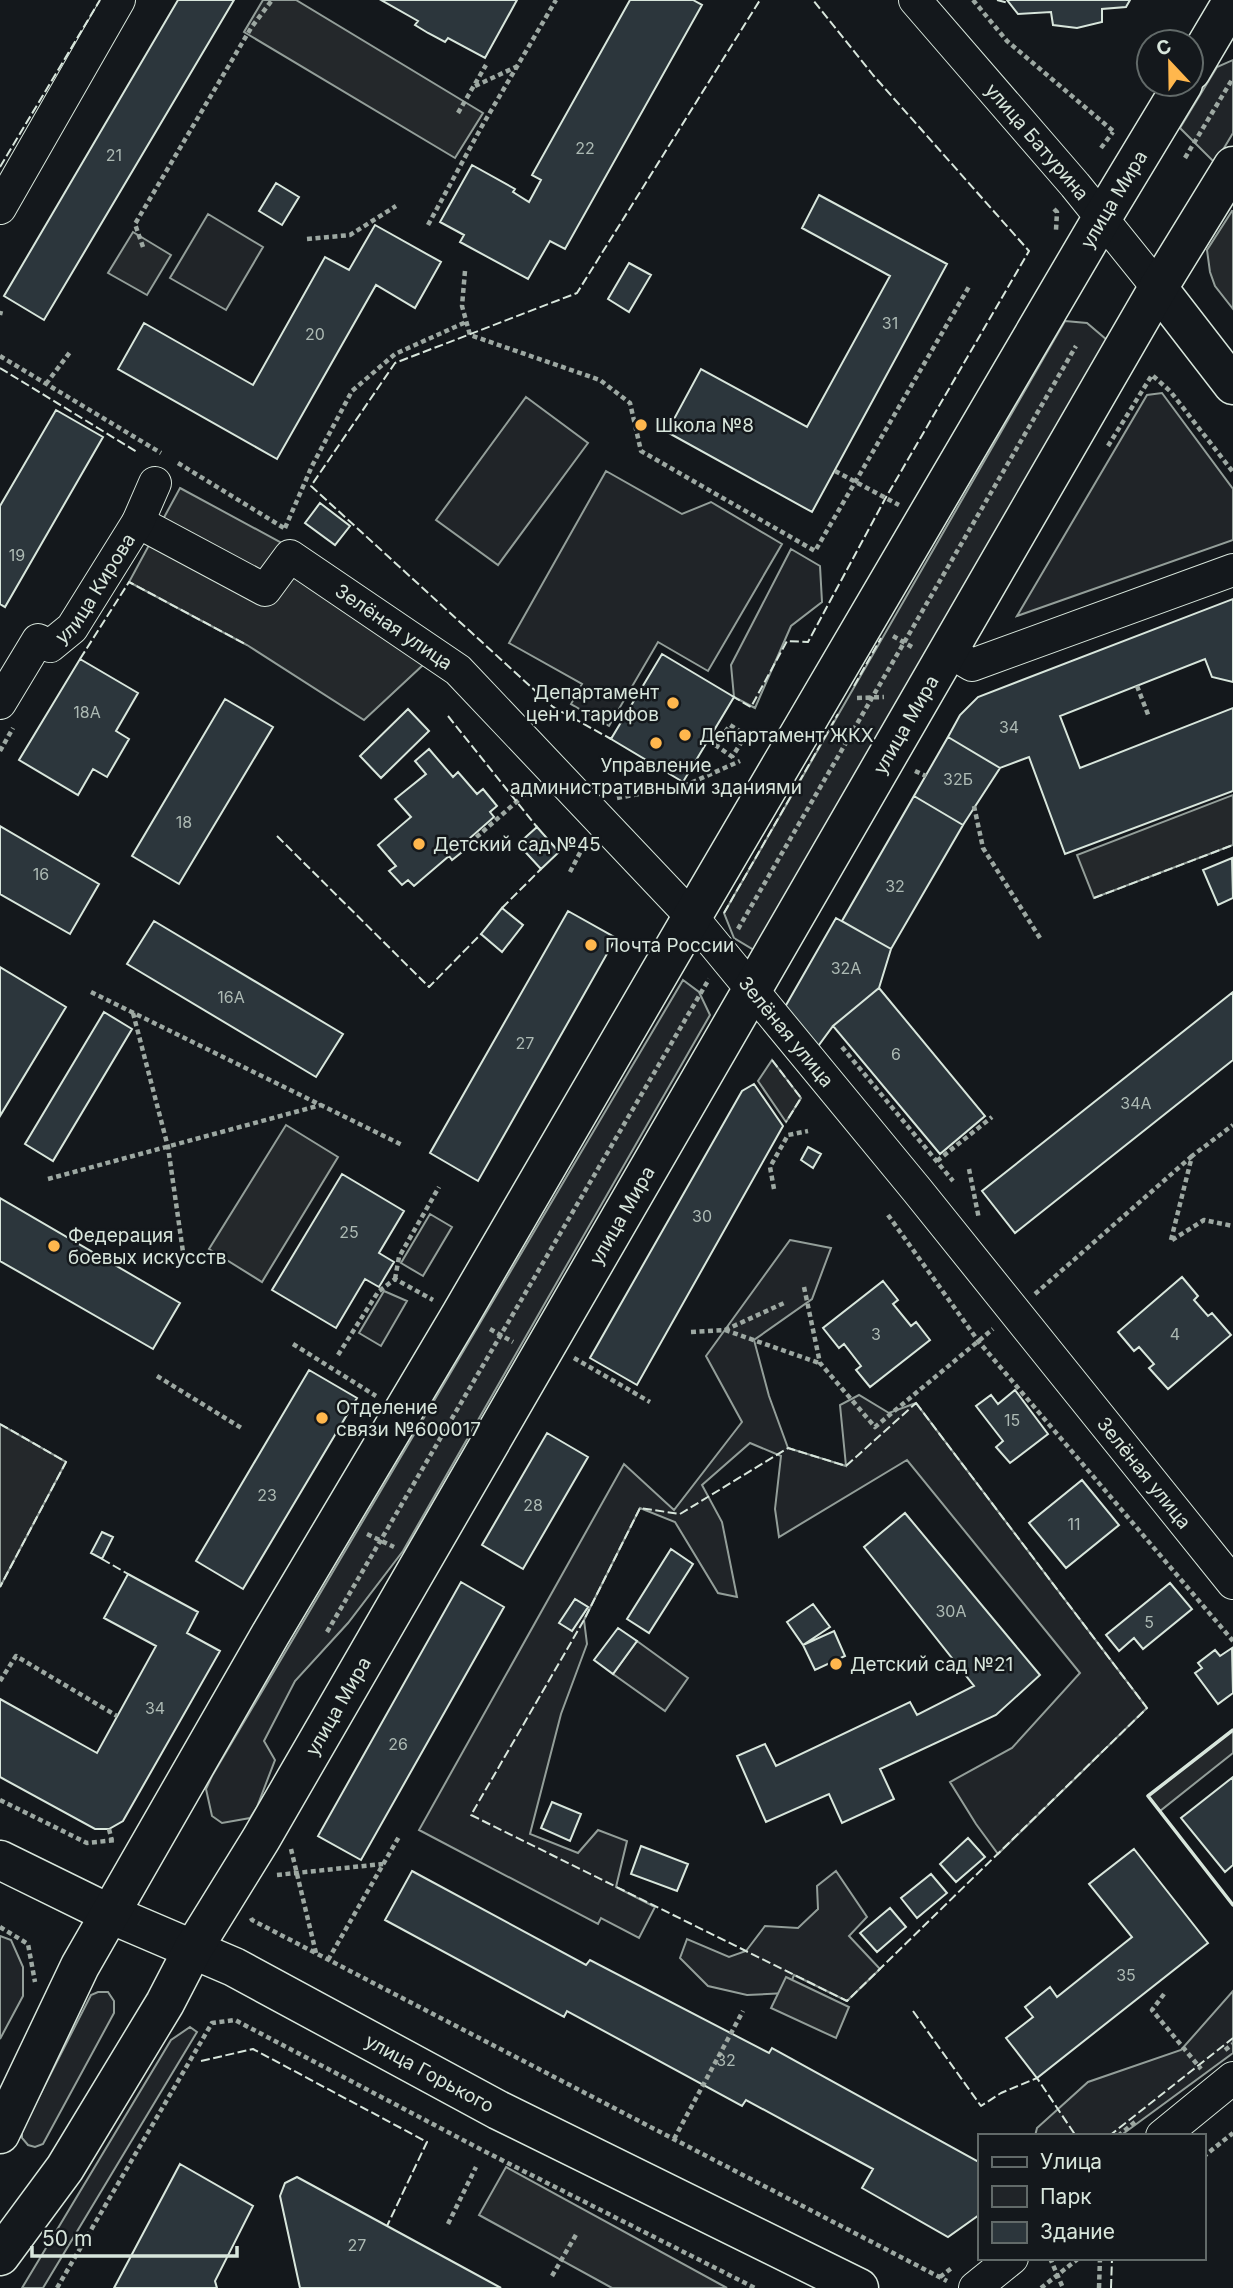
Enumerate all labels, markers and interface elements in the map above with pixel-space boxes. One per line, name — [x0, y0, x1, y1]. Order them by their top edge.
north arrow — [1135, 28, 1205, 98]
text: С — [1153, 34, 1175, 61]
street label: улица Батурина — [981, 78, 1094, 205]
house number: 22 — [575, 138, 595, 158]
house number: 21 — [106, 145, 122, 165]
street label: улица Мира — [1075, 146, 1152, 252]
house number: 31 — [882, 313, 898, 333]
house number: 20 — [305, 324, 325, 344]
place label: Школа №8 — [655, 414, 754, 437]
marker: Школа №8 — [633, 417, 649, 433]
street label: улица Кирова — [51, 529, 140, 649]
house number: 19 — [9, 545, 25, 565]
street label: Зелёная улица — [331, 579, 457, 674]
street label: улица Мира — [868, 671, 943, 778]
place label: Департамент цен и тарифов — [526, 681, 659, 726]
marker: Департамент цен и тарифов — [665, 695, 681, 711]
house number: 18А — [73, 702, 101, 722]
house number: 34 — [999, 717, 1019, 737]
place label: Департамент ЖКХ — [699, 724, 874, 747]
marker: Департамент ЖКХ — [677, 727, 693, 743]
marker: Управление административными зданиями — [648, 735, 664, 751]
place label: Управление административными зданиями — [510, 754, 802, 799]
house number: 32Б — [943, 769, 973, 789]
house number: 18 — [176, 812, 192, 832]
place label: Детский сад №45 — [433, 833, 601, 856]
marker: Детский сад №45 — [411, 836, 427, 852]
house number: 16 — [33, 864, 49, 884]
house number: 32 — [885, 876, 905, 896]
place label: Почта России — [605, 934, 734, 957]
marker: Почта России — [583, 937, 599, 953]
house number: 32А — [831, 958, 861, 978]
street label: Зелёная улица — [734, 972, 839, 1092]
house number: 16А — [217, 987, 245, 1007]
house number: 27 — [516, 1033, 534, 1053]
house number: 6 — [891, 1044, 901, 1064]
house number: 34А — [1120, 1093, 1152, 1113]
street label: улица Мира — [584, 1162, 659, 1269]
house number: 30 — [692, 1206, 712, 1226]
house number: 25 — [339, 1222, 359, 1242]
place label: Федерация боевых искусств — [68, 1224, 226, 1269]
marker: Федерация боевых искусств — [46, 1238, 62, 1254]
house number: 3 — [871, 1324, 881, 1344]
house number: 4 — [1170, 1324, 1180, 1344]
place label: Отделение связи №600017 — [336, 1396, 481, 1441]
marker: Отделение связи №600017 — [314, 1410, 330, 1426]
house number: 15 — [1004, 1410, 1020, 1430]
street label: Зелёная улица — [1092, 1412, 1196, 1533]
house number: 23 — [257, 1485, 277, 1505]
house number: 28 — [523, 1495, 543, 1515]
house number: 11 — [1067, 1514, 1081, 1534]
house number: 30А — [935, 1601, 967, 1621]
house number: 5 — [1144, 1612, 1154, 1632]
street label: улица Мира — [300, 1653, 375, 1760]
place label: Детский сад №21 — [850, 1653, 1013, 1676]
marker: Детский сад №21 — [828, 1656, 844, 1672]
house number: 34 — [145, 1698, 165, 1718]
house number: 26 — [388, 1734, 408, 1754]
house number: 35 — [1116, 1965, 1136, 1985]
street label: улица Горького — [361, 2029, 498, 2117]
house number: 32 — [716, 2050, 736, 2070]
legend — [978, 2134, 1205, 2260]
text: Улица — [1040, 2149, 1102, 2174]
text: Парк — [1040, 2184, 1092, 2209]
scale bar — [32, 2214, 236, 2258]
text: Здание — [1040, 2219, 1115, 2244]
text: 50 m — [42, 2226, 92, 2251]
house number: 27 — [348, 2235, 366, 2255]

